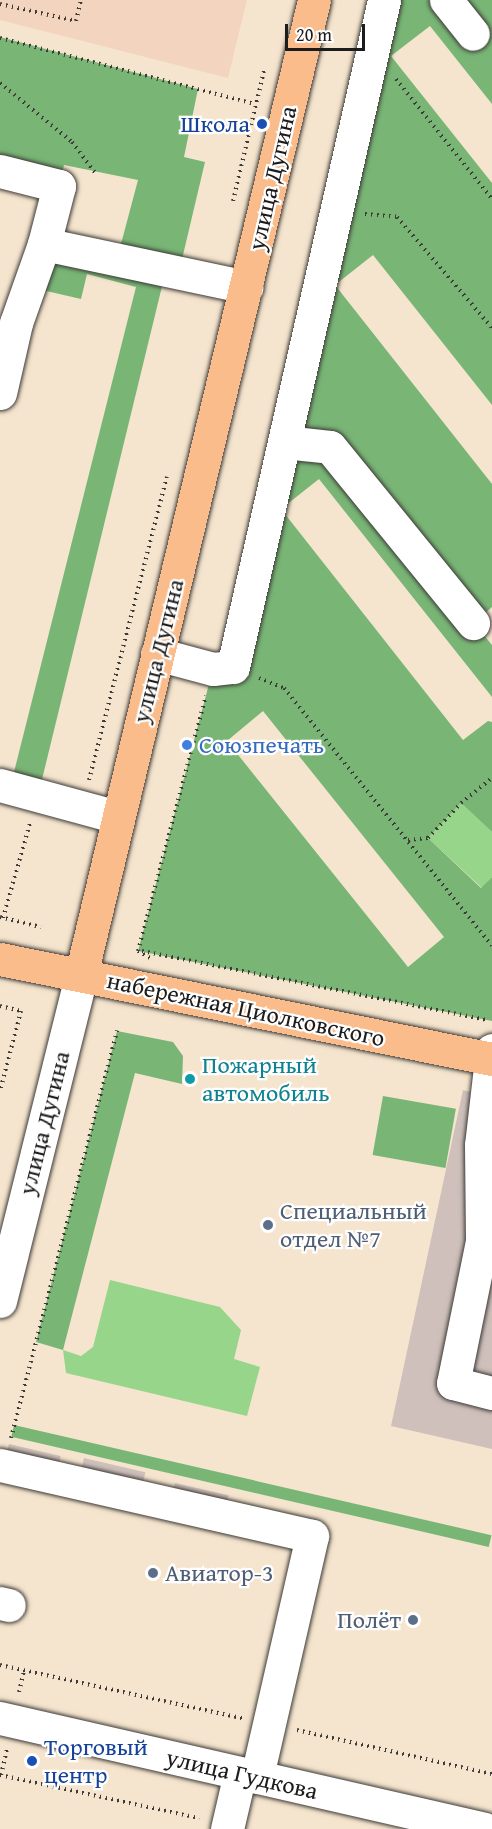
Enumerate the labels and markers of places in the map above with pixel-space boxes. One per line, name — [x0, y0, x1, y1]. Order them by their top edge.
place label: Школа — [180, 110, 250, 138]
marker: Школа — [255, 117, 269, 131]
place label: Союзпечать — [199, 731, 324, 759]
marker: Союзпечать — [180, 738, 194, 752]
place label: Пожарный автомобиль — [202, 1051, 329, 1107]
marker: Пожарный автомобиль — [183, 1072, 197, 1086]
place label: Специальный отдел №7 — [280, 1197, 427, 1253]
marker: Специальный отдел №7 — [261, 1218, 275, 1232]
place label: Авиатор-3 — [165, 1559, 274, 1587]
marker: Авиатор-3 — [146, 1566, 160, 1580]
place label: Полёт — [337, 1606, 401, 1634]
marker: Полёт — [406, 1613, 420, 1627]
place label: Торговый центр — [44, 1733, 148, 1789]
marker: Торговый центр — [25, 1754, 39, 1768]

